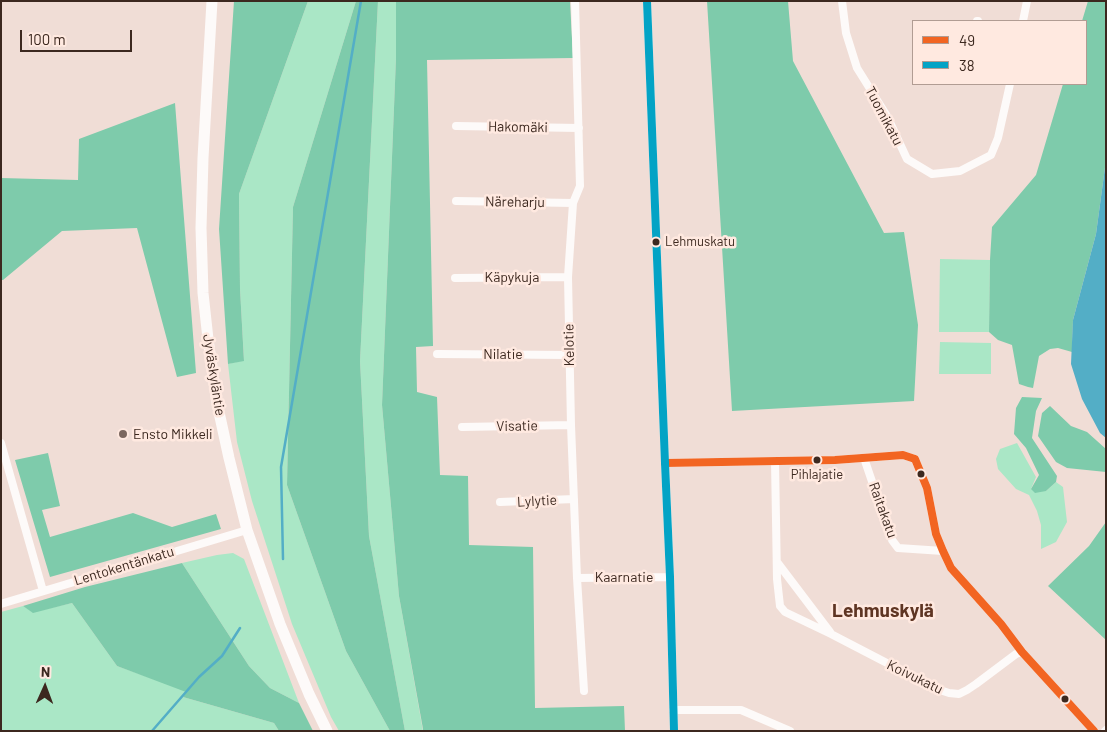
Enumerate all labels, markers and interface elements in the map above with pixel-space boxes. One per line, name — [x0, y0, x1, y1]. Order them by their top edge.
scale bar — [22, 20, 135, 52]
legend — [912, 20, 1087, 85]
text: 100 m — [28, 30, 66, 48]
text: 49 — [959, 31, 975, 49]
text: 38 — [959, 56, 975, 74]
street label: Tuomikatu — [862, 84, 906, 148]
street label: Hakomäki — [488, 118, 548, 136]
street label: Näreharju — [485, 193, 545, 211]
place label: Lehmuskatu — [665, 234, 735, 250]
marker: Lehmuskatu — [651, 237, 661, 247]
street label: Käpykuja — [485, 269, 539, 285]
street label: Kelotie — [560, 324, 578, 366]
street label: Jyväskyläntie — [199, 333, 229, 417]
street label: Nilatie — [483, 346, 523, 362]
street label: Visatie — [496, 417, 538, 435]
place label: Ensto Mikkeli — [133, 426, 213, 442]
marker: Ensto Mikkeli — [117, 428, 129, 440]
marker: Pihlajatie — [812, 455, 822, 465]
place label: Pihlajatie — [791, 467, 843, 483]
unlabelled marker — [916, 469, 926, 479]
street label: Raitakatu — [865, 480, 901, 540]
street label: Lylytie — [517, 492, 557, 510]
street label: Lentokentänkatu — [72, 543, 176, 589]
street label: Kaarnatie — [595, 569, 653, 585]
district label: Lehmuskylä — [832, 600, 934, 622]
street label: Koivukatu — [884, 656, 946, 698]
north arrow — [20, 662, 70, 712]
text: N — [41, 663, 50, 680]
unlabelled marker — [1060, 694, 1070, 704]

